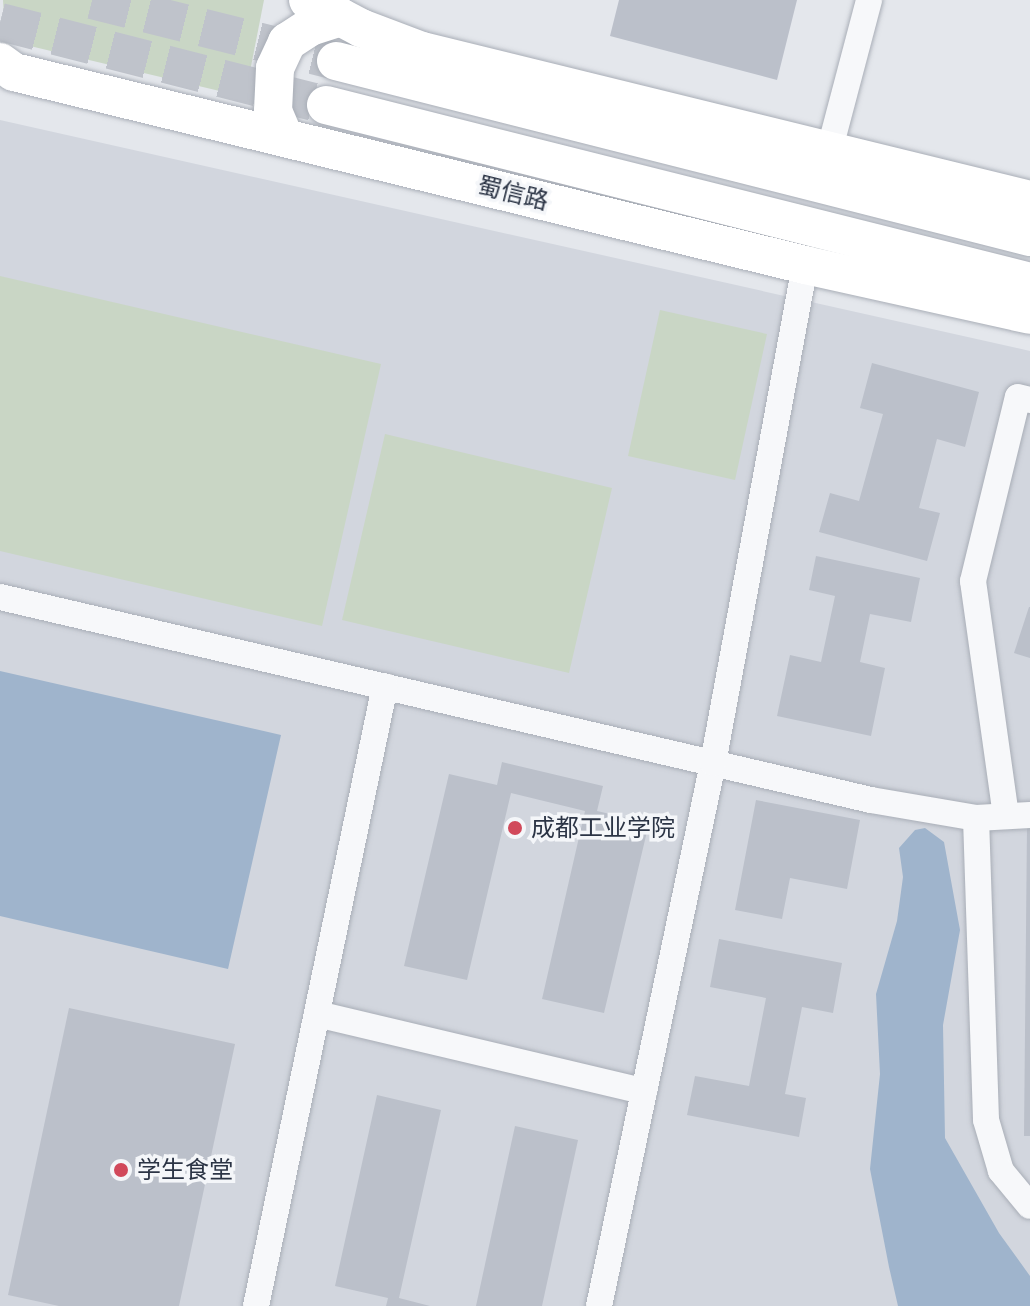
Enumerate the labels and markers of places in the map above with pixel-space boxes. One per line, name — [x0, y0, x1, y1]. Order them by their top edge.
place label: 成都工业学院 — [531, 814, 675, 842]
marker: 成都工业学院 — [506, 819, 524, 837]
place label: 学生食堂 — [137, 1156, 233, 1184]
marker: 学生食堂 — [112, 1161, 130, 1179]

